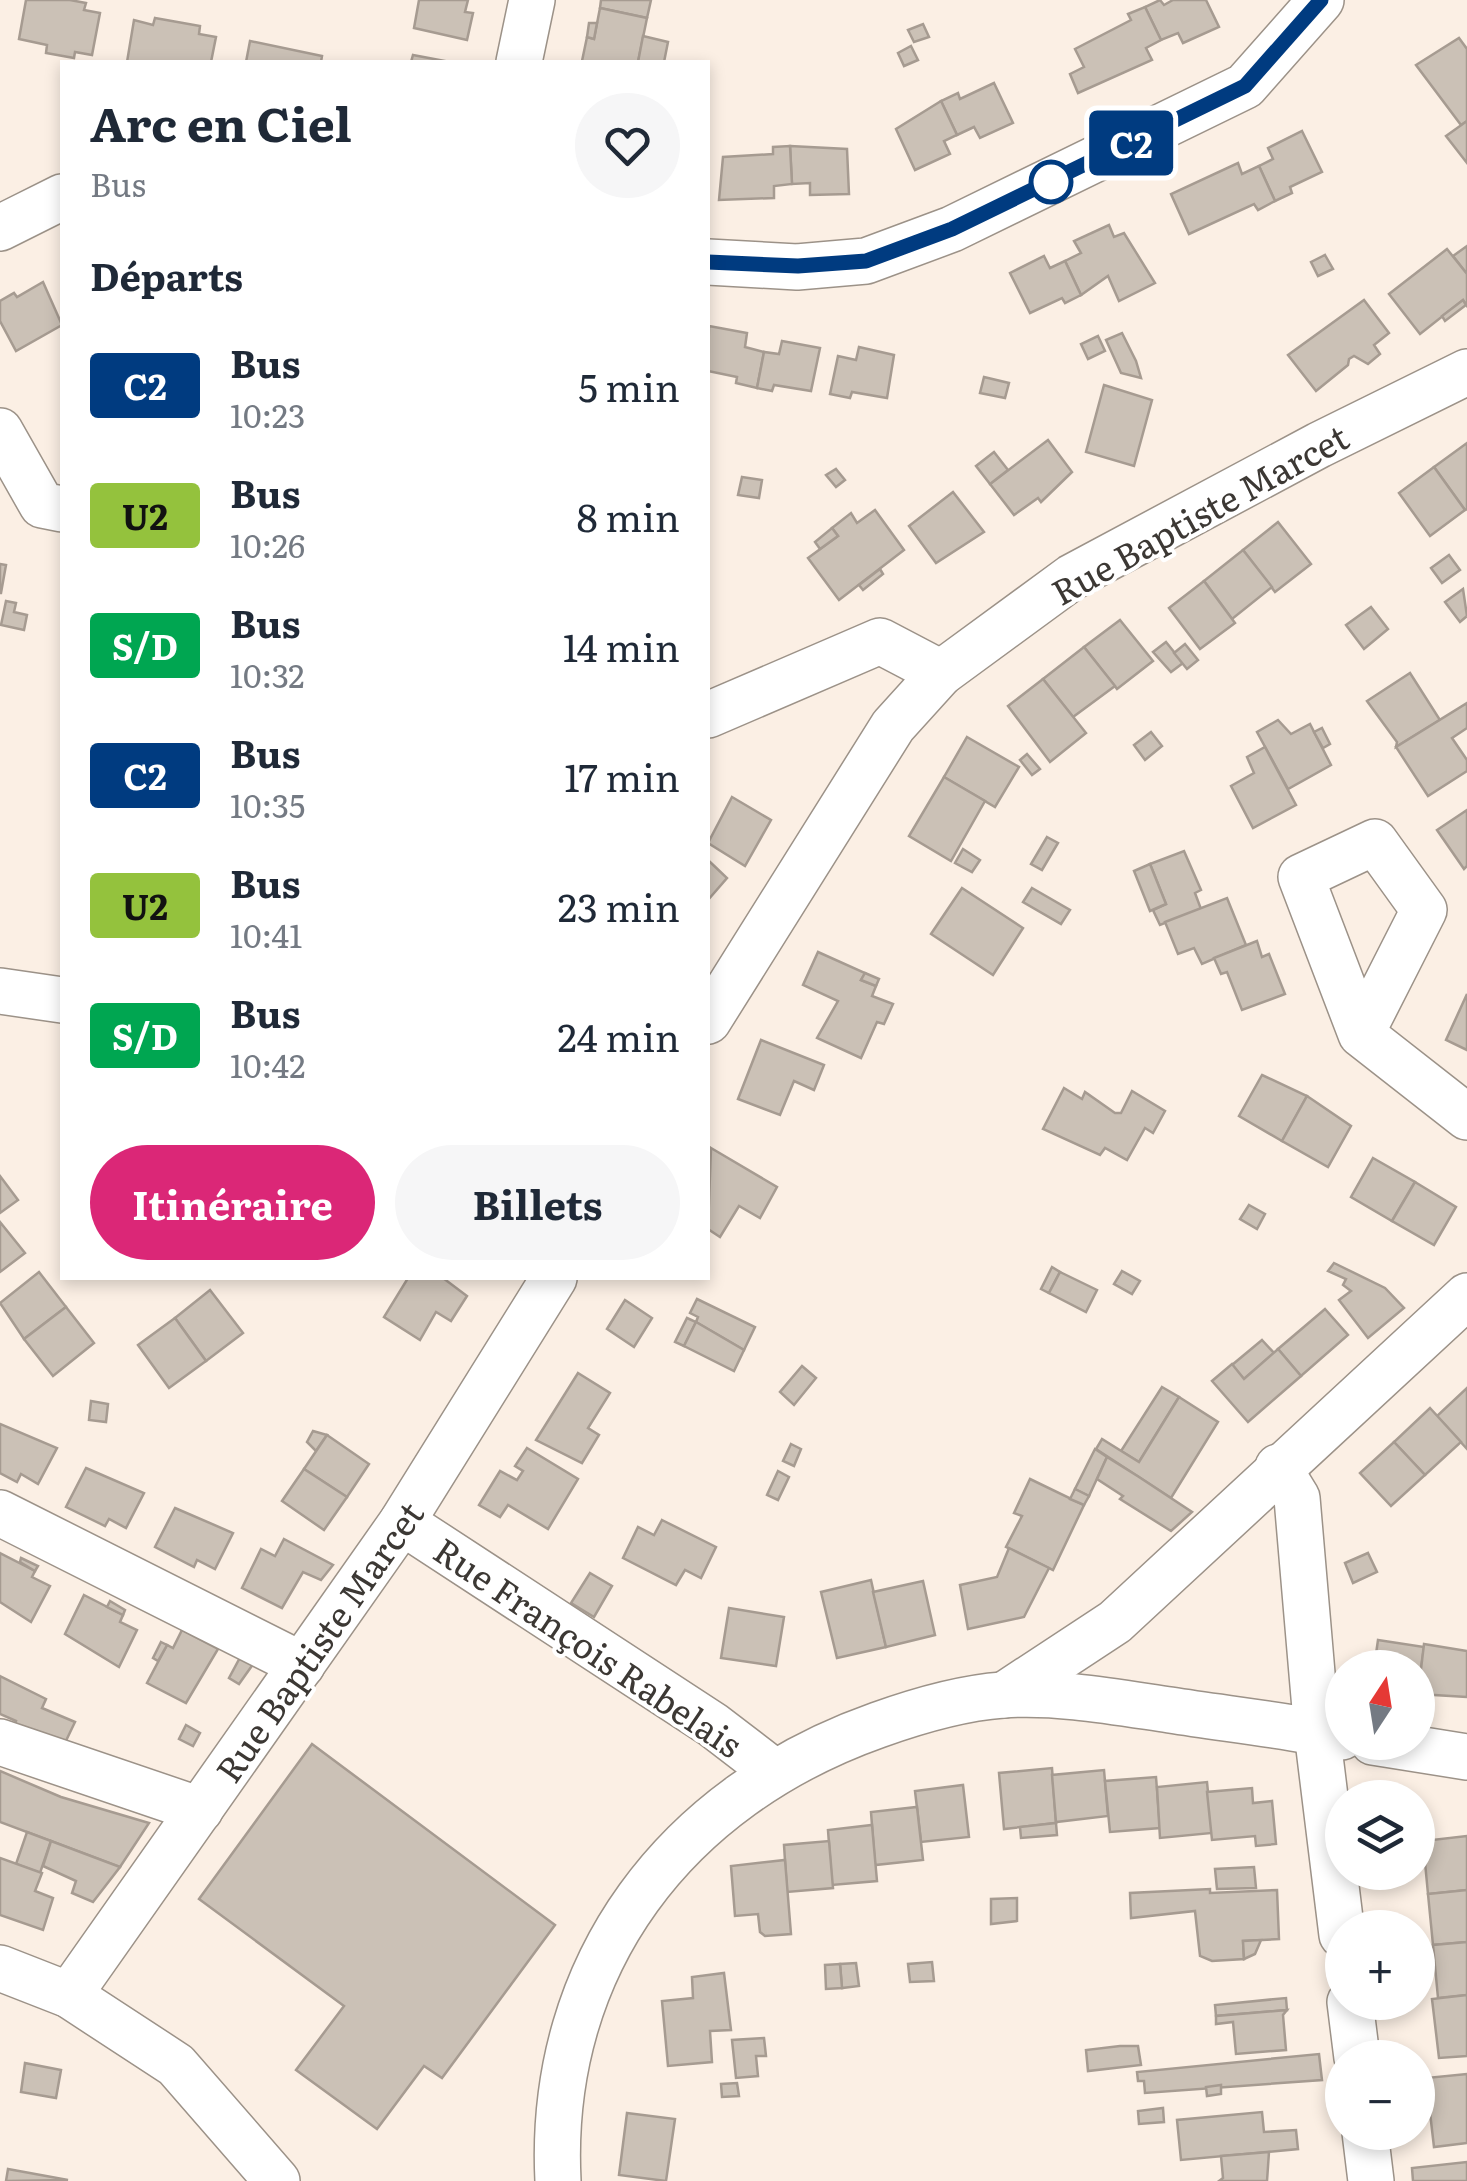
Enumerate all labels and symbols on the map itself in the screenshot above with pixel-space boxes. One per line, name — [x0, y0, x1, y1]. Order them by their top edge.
line badge: C2 — [1086, 110, 1176, 176]
unlabelled marker — [1030, 161, 1072, 203]
street label: Rue Baptiste Marcet — [1041, 410, 1357, 616]
street label: Rue Baptiste Marcet — [201, 1490, 435, 1792]
street label: Rue François Rabelais — [424, 1523, 754, 1769]
north arrow — [1325, 1650, 1435, 1760]

